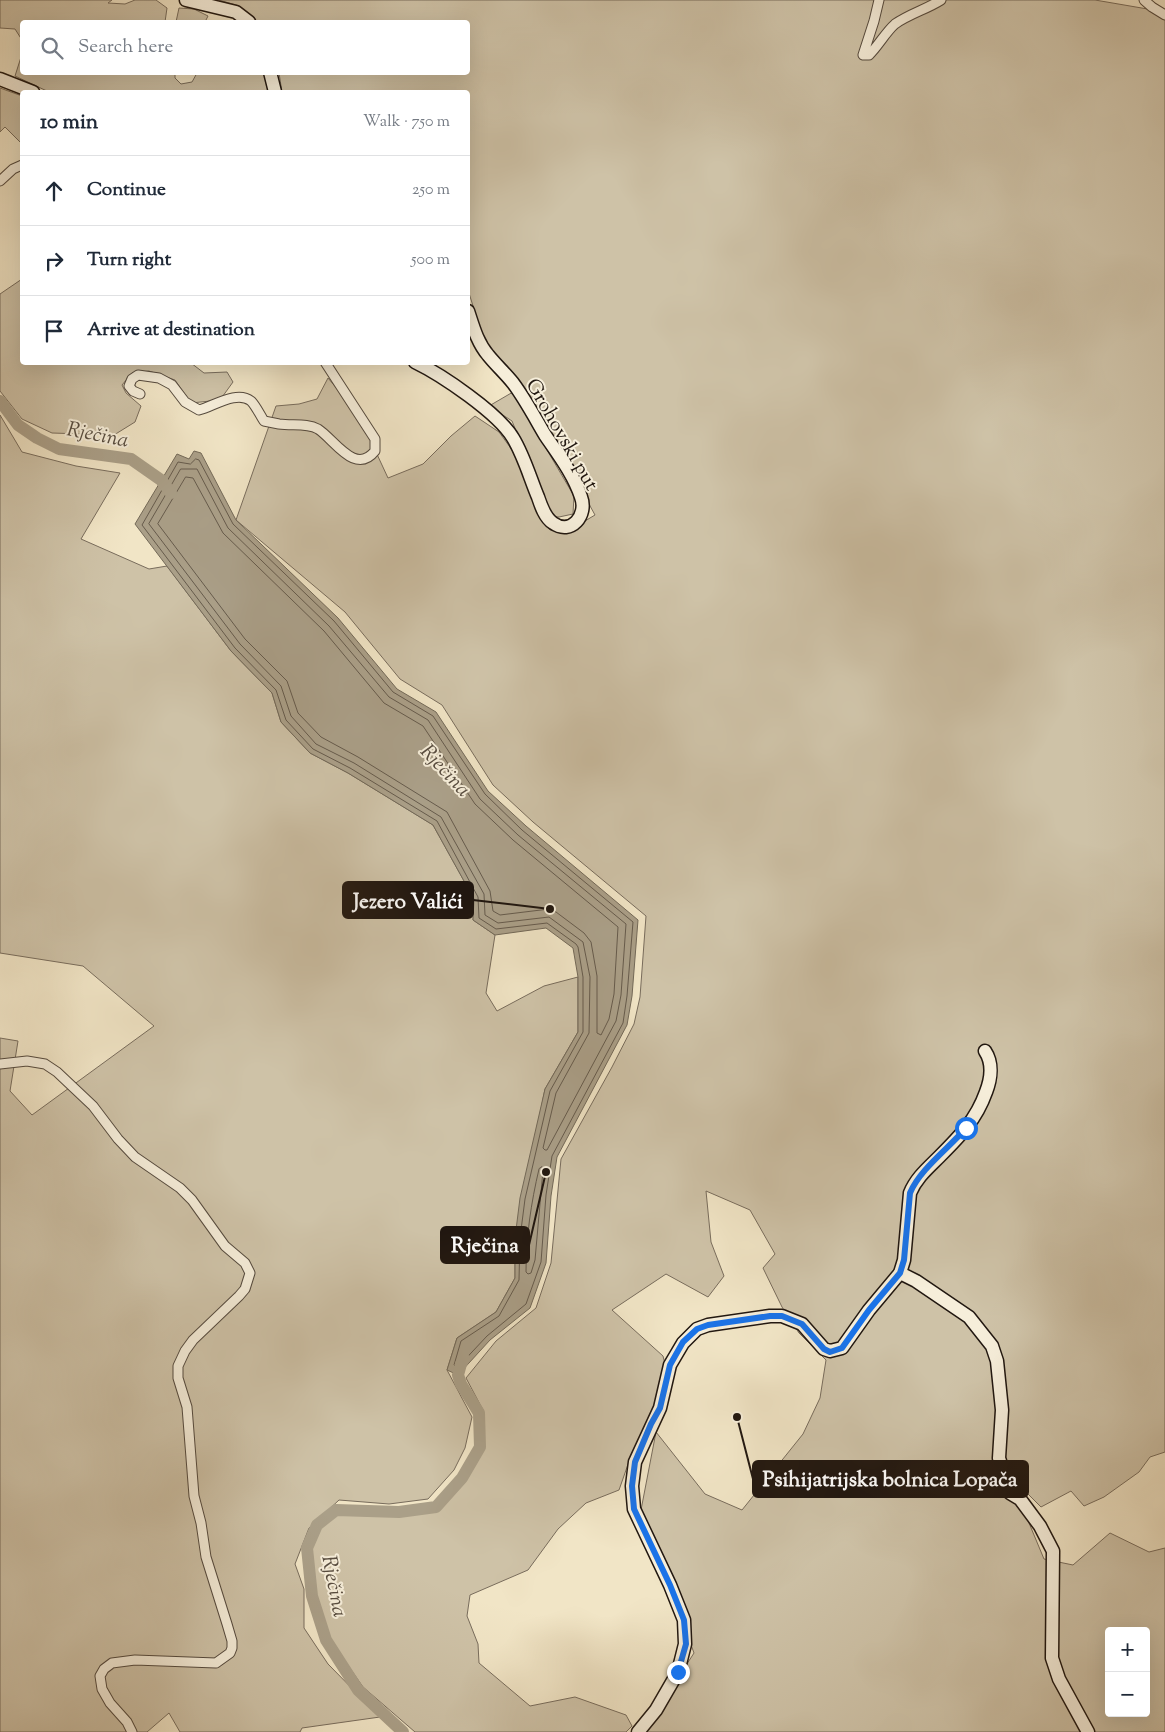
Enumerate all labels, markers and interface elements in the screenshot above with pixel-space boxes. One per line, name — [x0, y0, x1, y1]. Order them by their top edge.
search box — [20, 20, 470, 75]
icon: search — [38, 34, 66, 62]
text: Search here — [78, 34, 173, 61]
text: 10 min — [40, 108, 98, 138]
text: Walk · 750 m — [363, 111, 450, 134]
icon: ahead — [40, 177, 68, 205]
text: Continue — [87, 177, 166, 204]
text: 250 m — [412, 179, 450, 202]
icon: right — [40, 247, 68, 275]
text: Turn right — [87, 247, 171, 274]
text: 500 m — [411, 249, 450, 272]
icon: arrive — [40, 317, 68, 345]
text: Arrive at destination — [87, 317, 255, 344]
street label: Grohovski put — [517, 374, 605, 497]
water label: Rječina — [64, 415, 131, 457]
water label: Rječina — [412, 738, 477, 804]
callout: Jezero Valići — [343, 882, 473, 918]
text: Jezero Valići — [351, 888, 463, 918]
route start — [955, 1117, 978, 1140]
callout: Rječina — [441, 1227, 529, 1263]
text: Rječina — [451, 1232, 519, 1262]
callout: Psihijatrijska bolnica Lopača — [753, 1461, 1028, 1497]
text: Psihijatrijska bolnica Lopača — [763, 1466, 1018, 1496]
water label: Rječina — [312, 1553, 354, 1620]
map controls — [1105, 1627, 1150, 1717]
button: + — [1105, 1627, 1150, 1672]
route end — [667, 1661, 690, 1684]
button: − — [1105, 1672, 1150, 1717]

